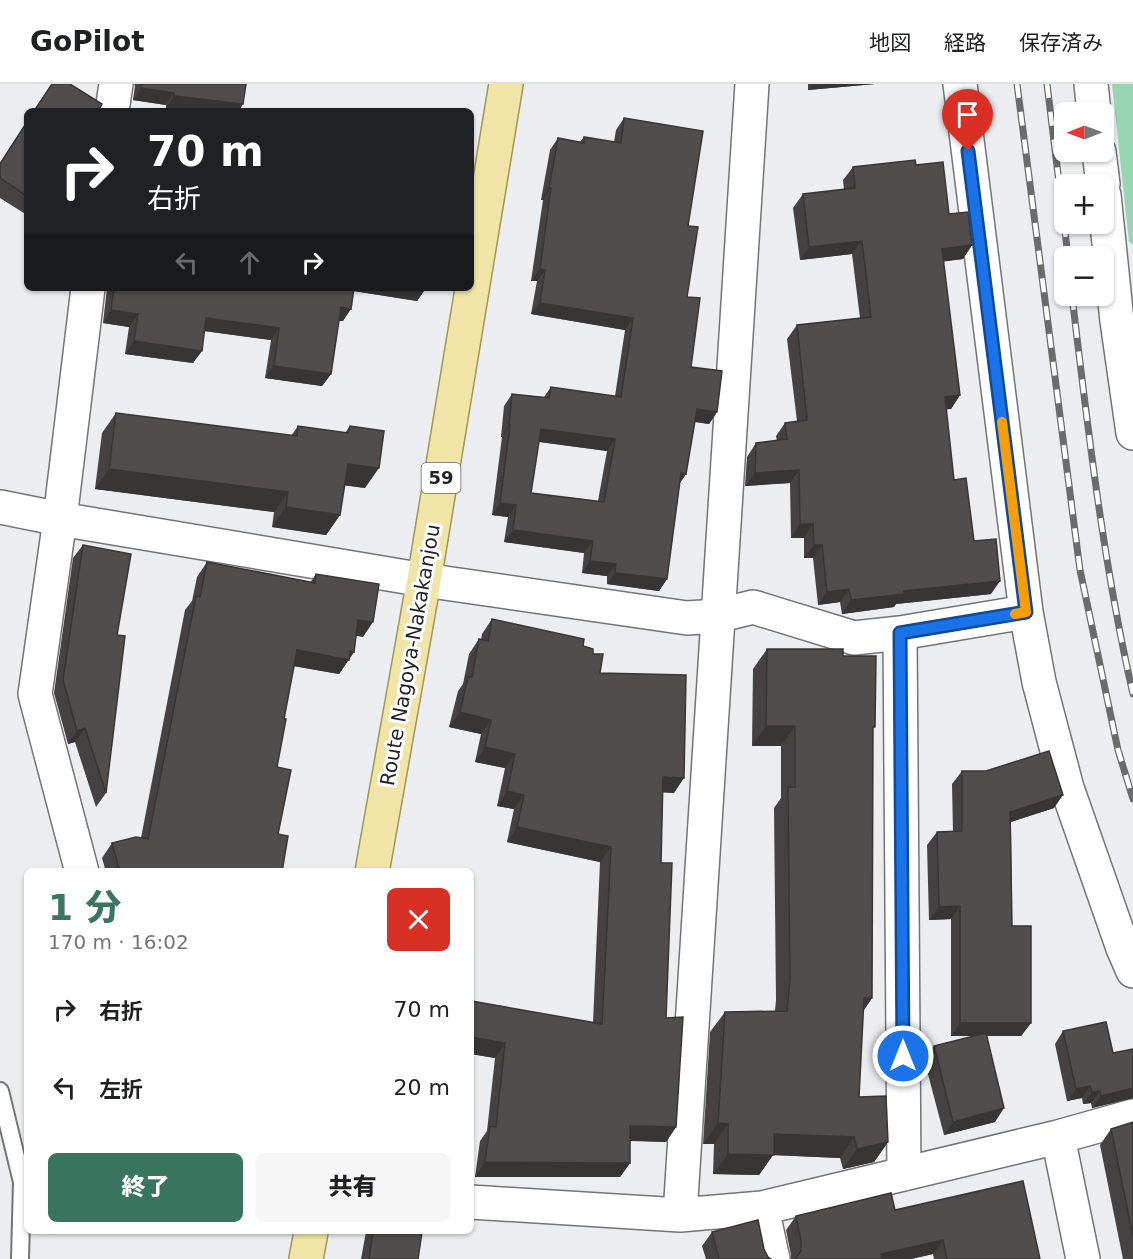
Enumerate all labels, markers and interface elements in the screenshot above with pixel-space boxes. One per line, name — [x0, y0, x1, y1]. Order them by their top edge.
text: GoPilot — [30, 25, 145, 58]
text: 地図 — [869, 31, 911, 55]
text: 経路 — [944, 31, 986, 55]
text: 保存済み — [1019, 31, 1103, 55]
pin — [942, 89, 993, 151]
icon: arrive — [951, 98, 984, 131]
north arrow — [1054, 102, 1114, 162]
map controls — [1054, 102, 1114, 306]
text: 70 m — [147, 127, 264, 176]
icon: right — [48, 132, 126, 210]
button: + — [1054, 174, 1114, 234]
text: 右折 — [147, 183, 201, 214]
icon: left — [170, 246, 203, 279]
icon: ahead — [233, 246, 266, 279]
icon: right — [296, 246, 329, 279]
button: − — [1054, 246, 1114, 306]
road number: 59 — [422, 463, 460, 493]
street label: Route Nagoya-Nakakanjou — [375, 522, 445, 788]
text: 1 分 — [48, 887, 122, 928]
button: close — [387, 888, 450, 951]
text: 170 m · 16:02 — [48, 930, 189, 954]
icon: right — [48, 993, 81, 1026]
text: 70 m — [394, 997, 450, 1022]
text: 右折 — [99, 999, 143, 1024]
position arrow — [871, 1024, 935, 1088]
icon: left — [48, 1071, 81, 1104]
text: 20 m — [394, 1075, 450, 1100]
text: 左折 — [99, 1077, 143, 1102]
button: 終了 — [48, 1153, 243, 1222]
button: 共有 — [255, 1153, 450, 1222]

